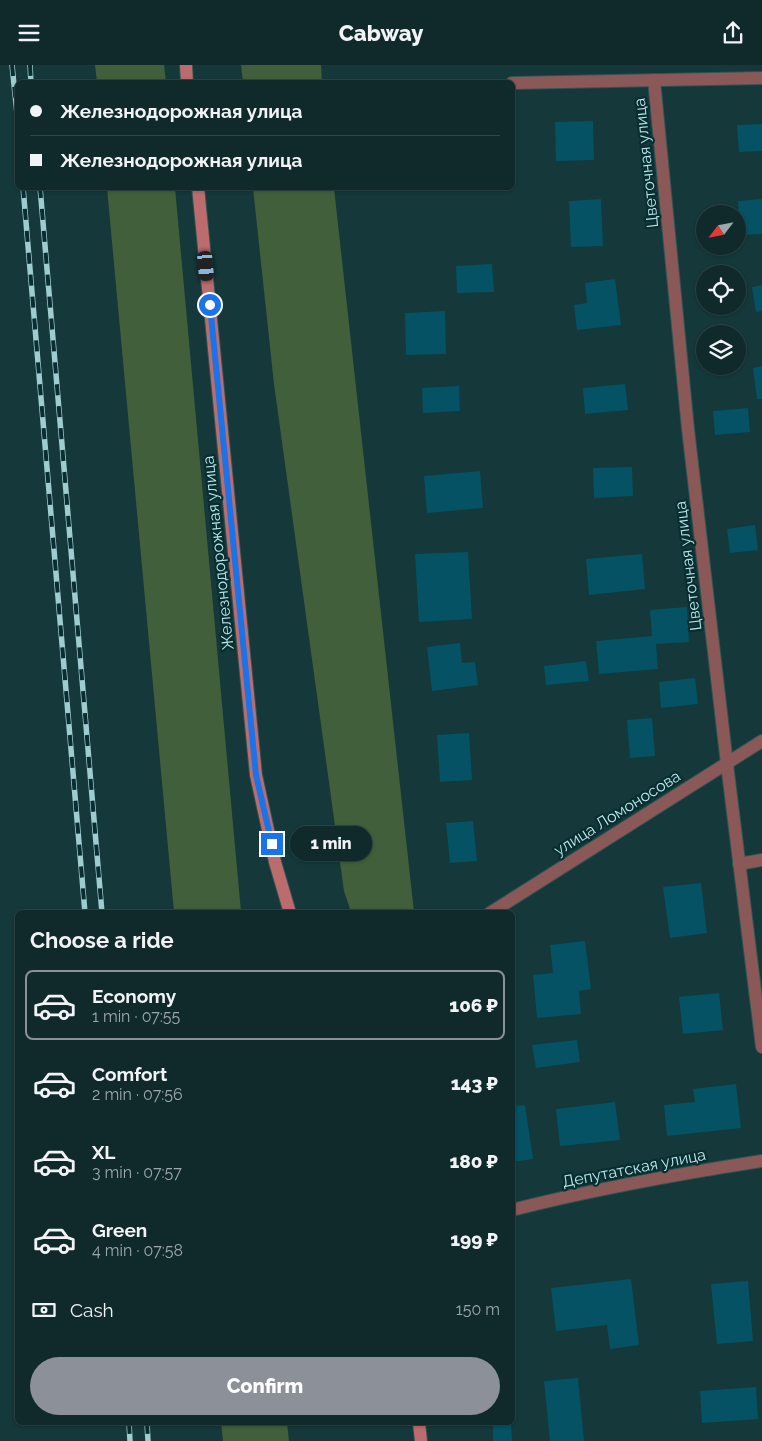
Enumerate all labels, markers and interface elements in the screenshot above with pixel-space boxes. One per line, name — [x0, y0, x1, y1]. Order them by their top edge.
icon: menu — [15, 19, 43, 47]
icon: share — [719, 19, 747, 47]
text: Cabway — [339, 20, 423, 46]
street label: Цветочная улица — [630, 97, 662, 229]
text: Железнодорожная улица — [60, 100, 303, 122]
text: Железнодорожная улица — [60, 149, 303, 171]
north arrow — [696, 205, 746, 255]
map controls — [696, 205, 746, 375]
car — [197, 250, 214, 282]
button: locate — [696, 265, 746, 315]
route start — [199, 294, 221, 316]
button: layers — [696, 325, 746, 375]
street label: Железнодорожная улица — [198, 455, 238, 651]
street label: Цветочная улица — [671, 500, 705, 632]
street label: улица Ломоносова — [550, 766, 684, 860]
callout: 1 min — [290, 827, 372, 861]
route end — [261, 833, 283, 855]
text: 1 min — [310, 834, 352, 853]
text: Choose a ride — [30, 927, 174, 953]
icon: car — [32, 983, 77, 1028]
text: Economy — [92, 985, 176, 1007]
text: 106 ₽ — [449, 994, 498, 1016]
text: 1 min · 07:55 — [92, 1007, 180, 1026]
icon: car — [32, 1061, 77, 1106]
text: Comfort — [92, 1063, 167, 1085]
text: 143 ₽ — [451, 1072, 498, 1094]
text: 2 min · 07:56 — [92, 1085, 183, 1104]
icon: car — [32, 1139, 77, 1184]
text: XL — [92, 1141, 115, 1163]
street label: Депутатская улица — [561, 1145, 707, 1191]
text: 180 ₽ — [449, 1150, 498, 1172]
text: 3 min · 07:57 — [92, 1163, 182, 1182]
icon: car — [32, 1217, 77, 1262]
text: Green — [92, 1219, 147, 1241]
text: 199 ₽ — [450, 1228, 498, 1250]
text: 4 min · 07:58 — [92, 1241, 183, 1260]
icon: cash — [30, 1296, 58, 1324]
text: Cash — [70, 1299, 114, 1321]
text: 150 m — [456, 1300, 500, 1319]
button: Confirm — [30, 1357, 500, 1415]

